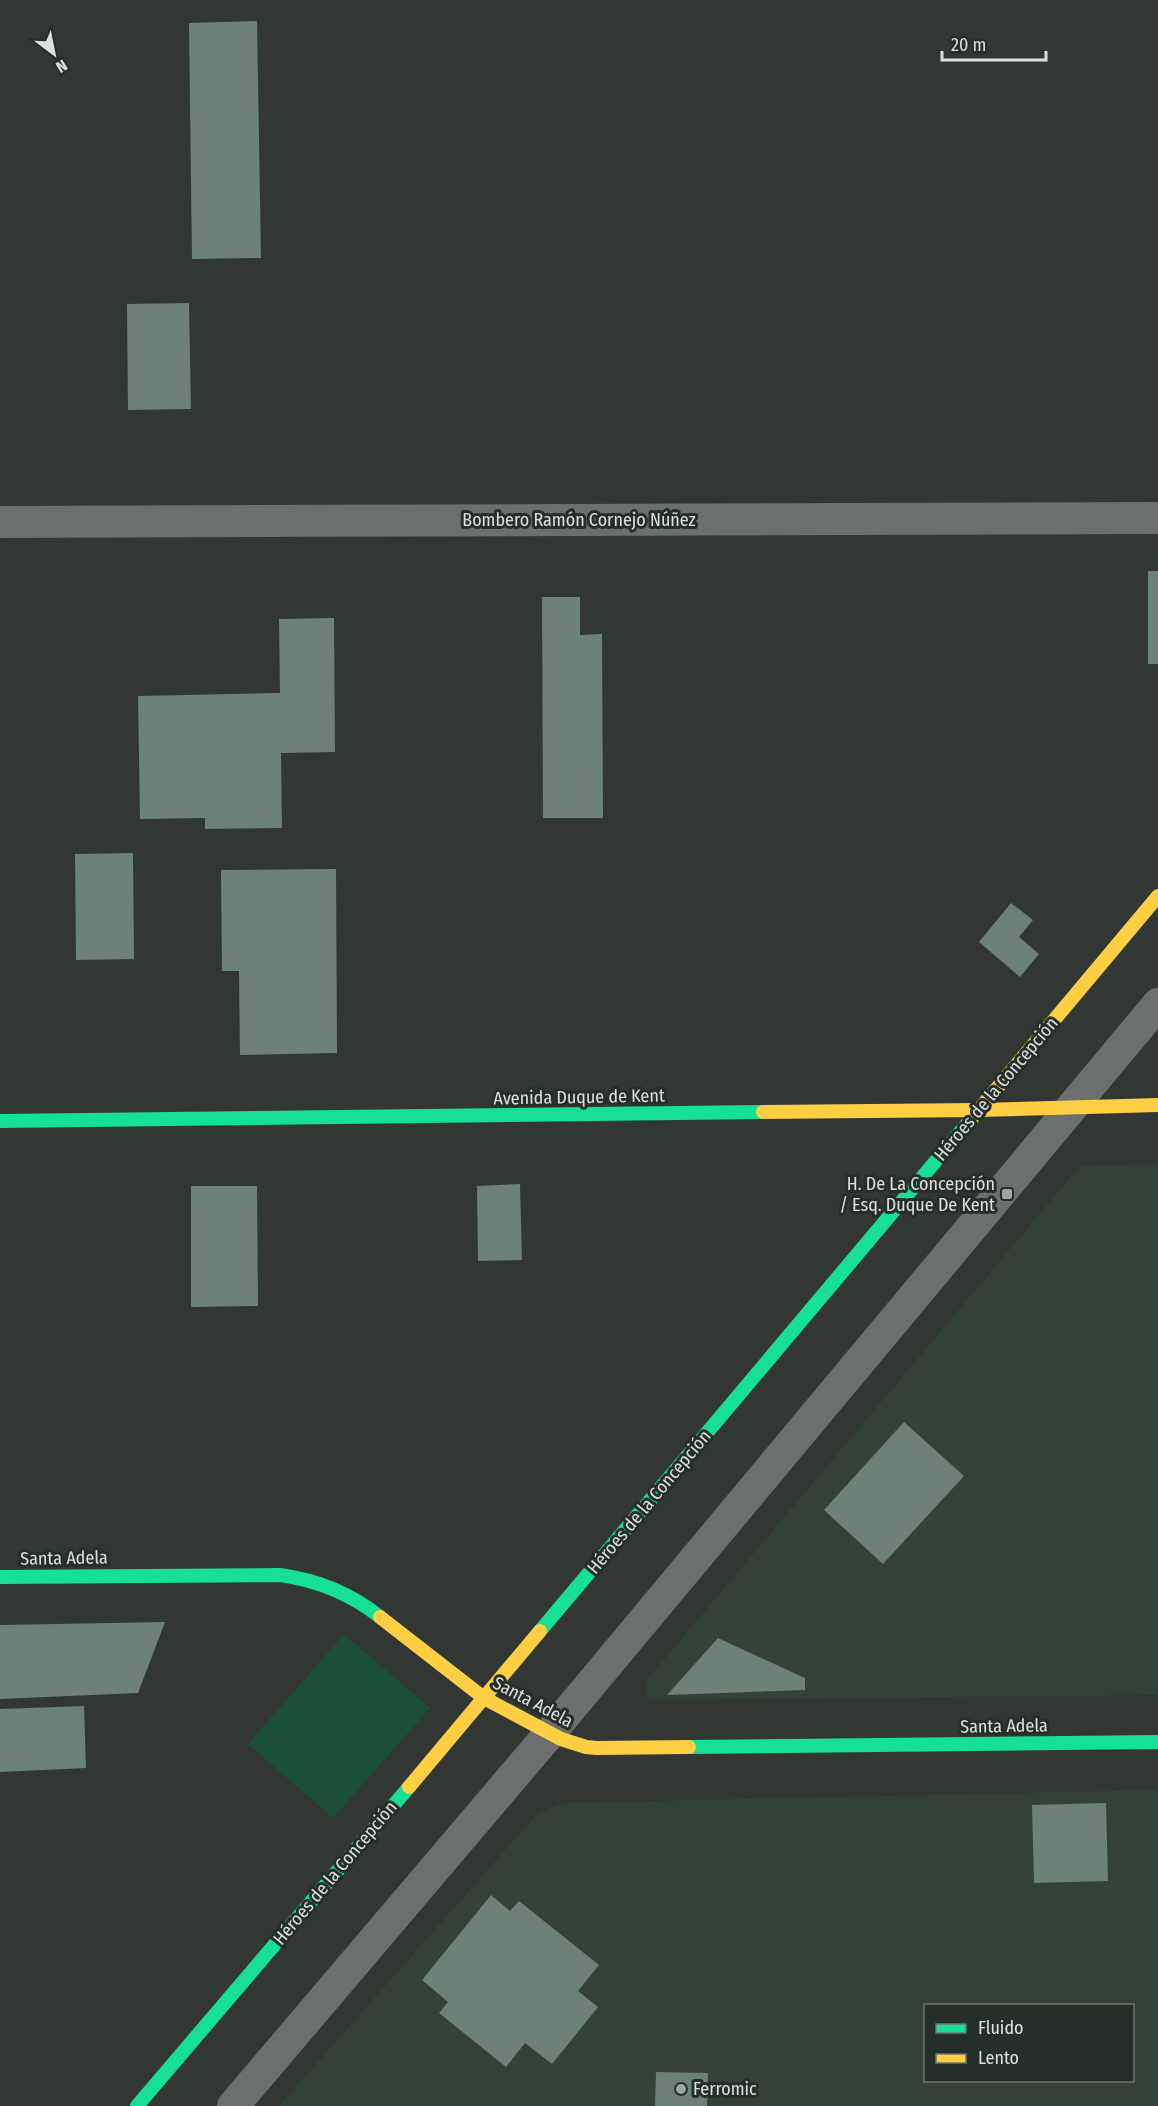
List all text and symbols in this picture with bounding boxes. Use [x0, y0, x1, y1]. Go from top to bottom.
north arrow [24, 24, 84, 84]
scale bar [942, 24, 1046, 62]
text: 20 m [951, 34, 986, 56]
text: N [53, 56, 71, 77]
street label: Bombero Ramón Cornejo Núñez [462, 509, 696, 531]
street label: Héroes de la Concepción [929, 1013, 1063, 1165]
street label: Avenida Duque de Kent [493, 1085, 665, 1109]
place label: H. De La Concepción / Esq. Duque De Kent [839, 1173, 995, 1216]
marker: H. De La Concepción / Esq. Duque De Kent [1000, 1187, 1014, 1201]
street label: Héroes de la Concepción [582, 1426, 716, 1578]
street label: Santa Adela [20, 1546, 108, 1570]
street label: Santa Adela [489, 1672, 577, 1732]
street label: Santa Adela [960, 1714, 1048, 1738]
street label: Héroes de la Concepción [268, 1797, 402, 1949]
legend [924, 2004, 1134, 2082]
text: Fluido [978, 2017, 1024, 2039]
text: Lento [978, 2047, 1019, 2069]
place label: Ferromic [693, 2078, 757, 2100]
marker: Ferromic [674, 2082, 688, 2096]

